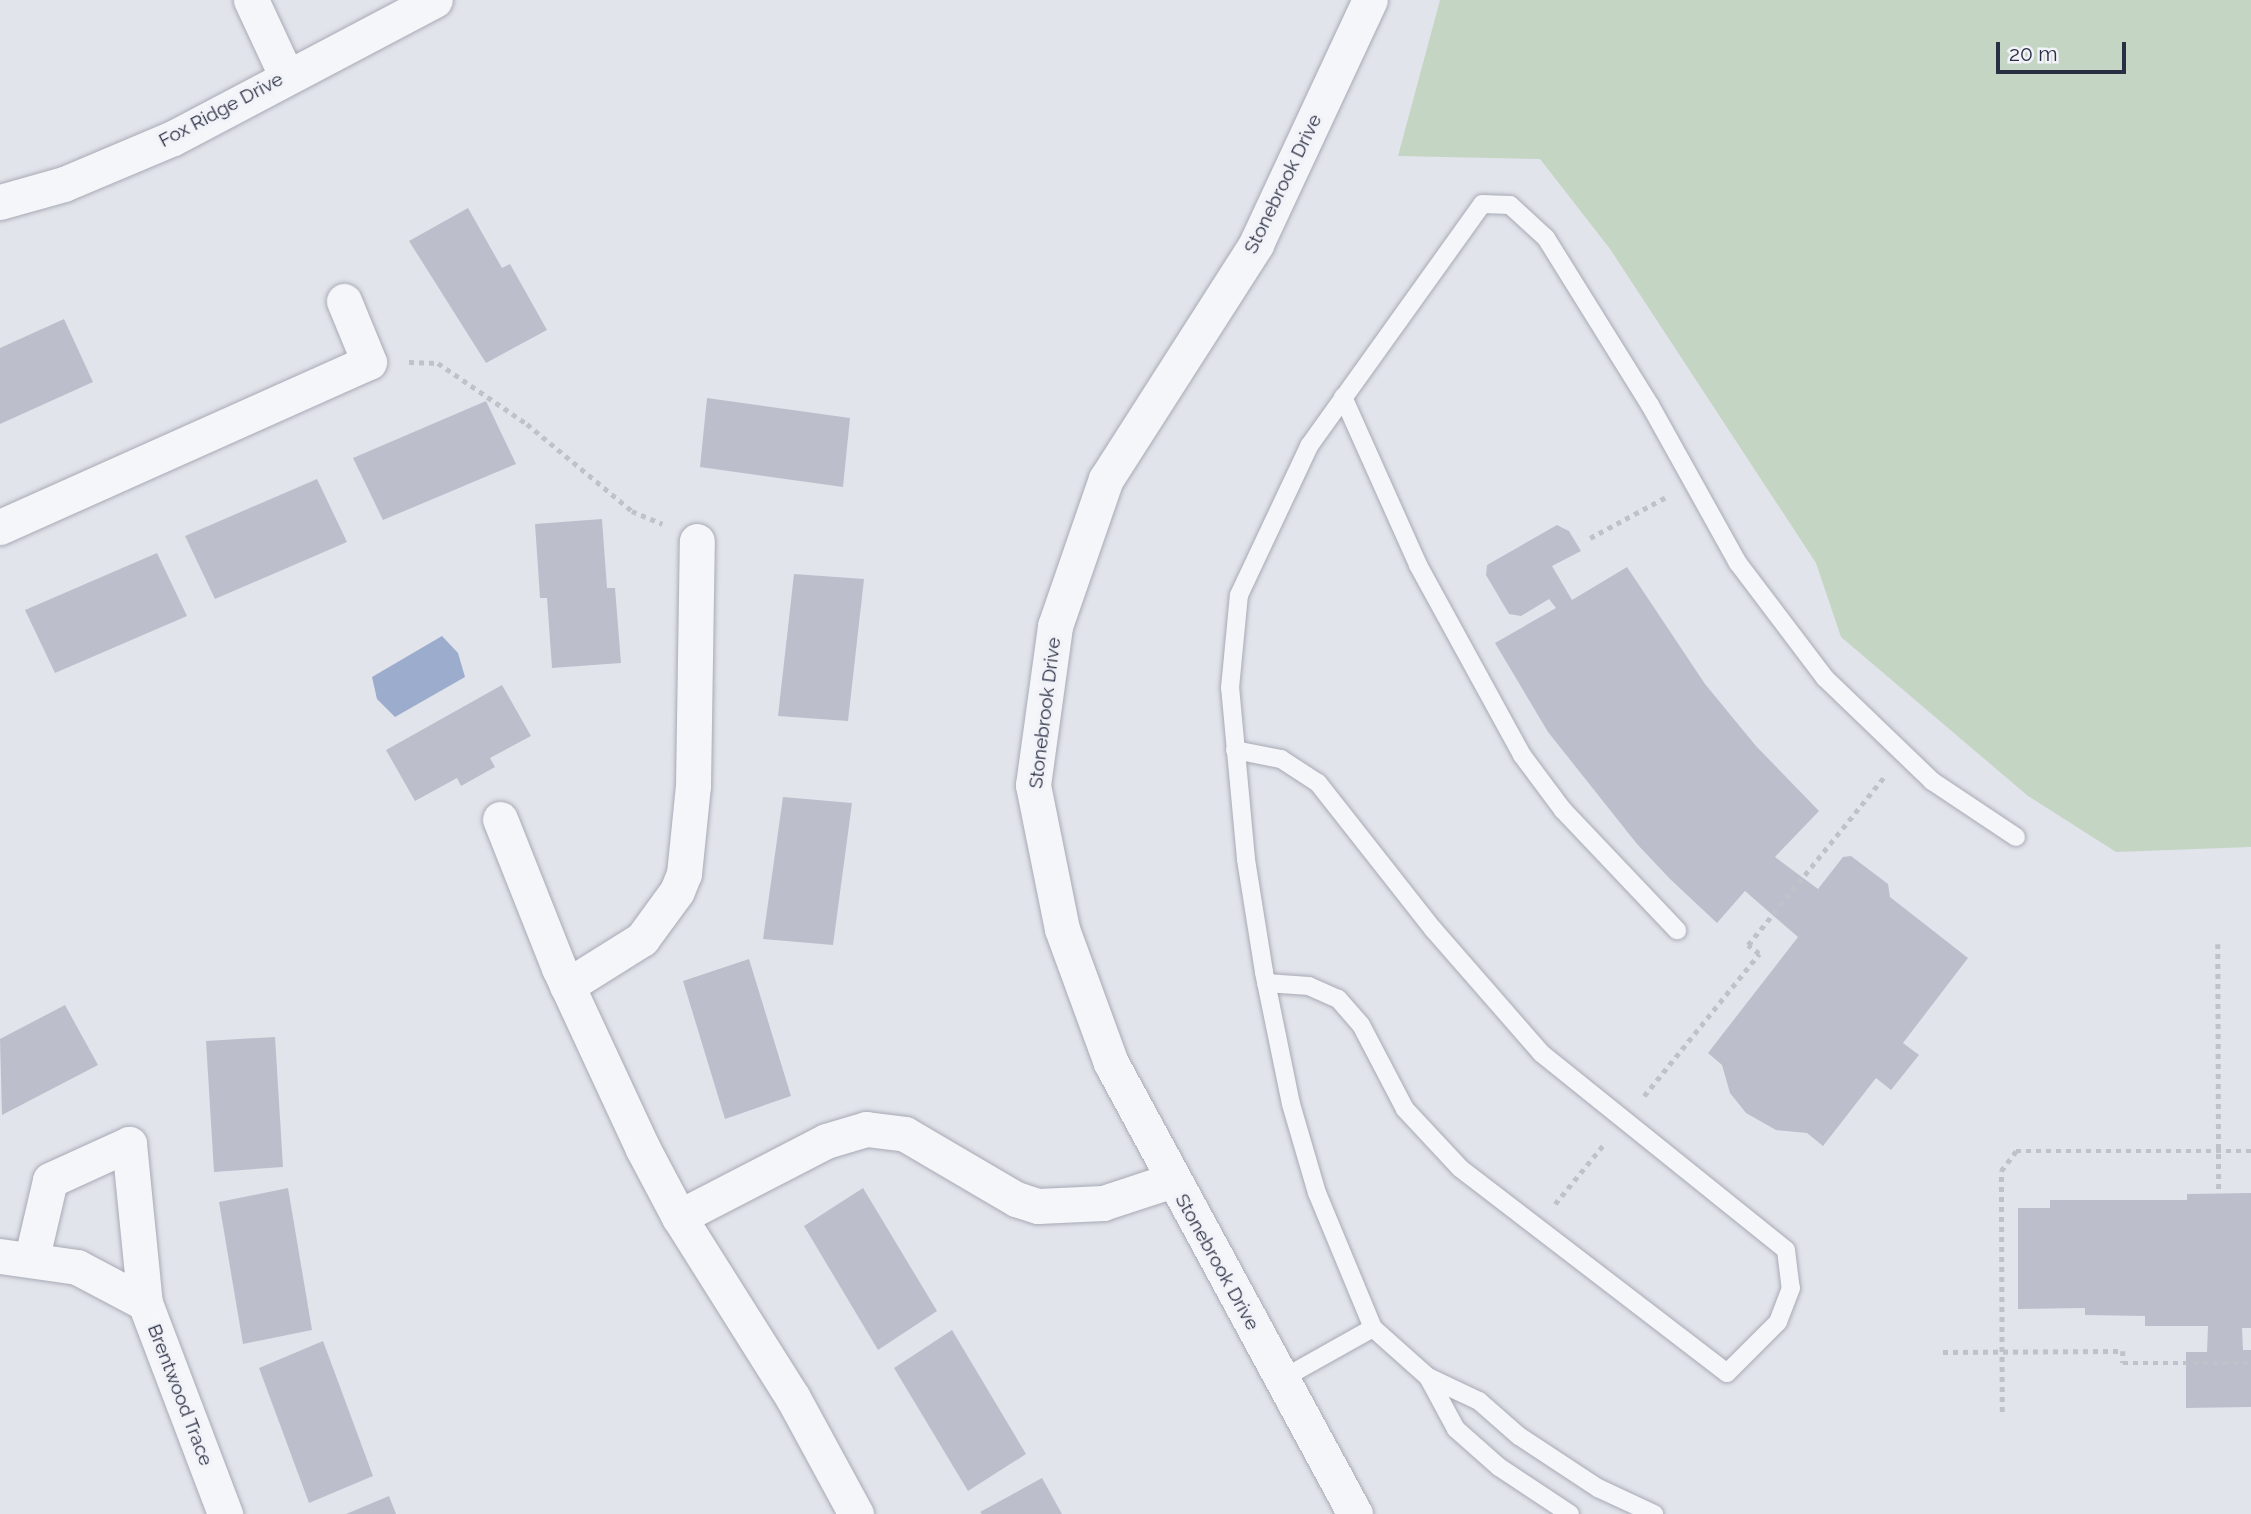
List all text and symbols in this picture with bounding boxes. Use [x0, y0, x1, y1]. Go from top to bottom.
scale bar [1999, 28, 2128, 72]
text: 20 m [2009, 41, 2057, 66]
street label: Fox Ridge Drive [155, 68, 287, 152]
street label: Stonebrook Drive [1239, 111, 1327, 257]
street label: Stonebrook Drive [1024, 636, 1066, 790]
street label: Stonebrook Drive [1170, 1190, 1264, 1334]
street label: Brentwood Trace [142, 1321, 218, 1469]

